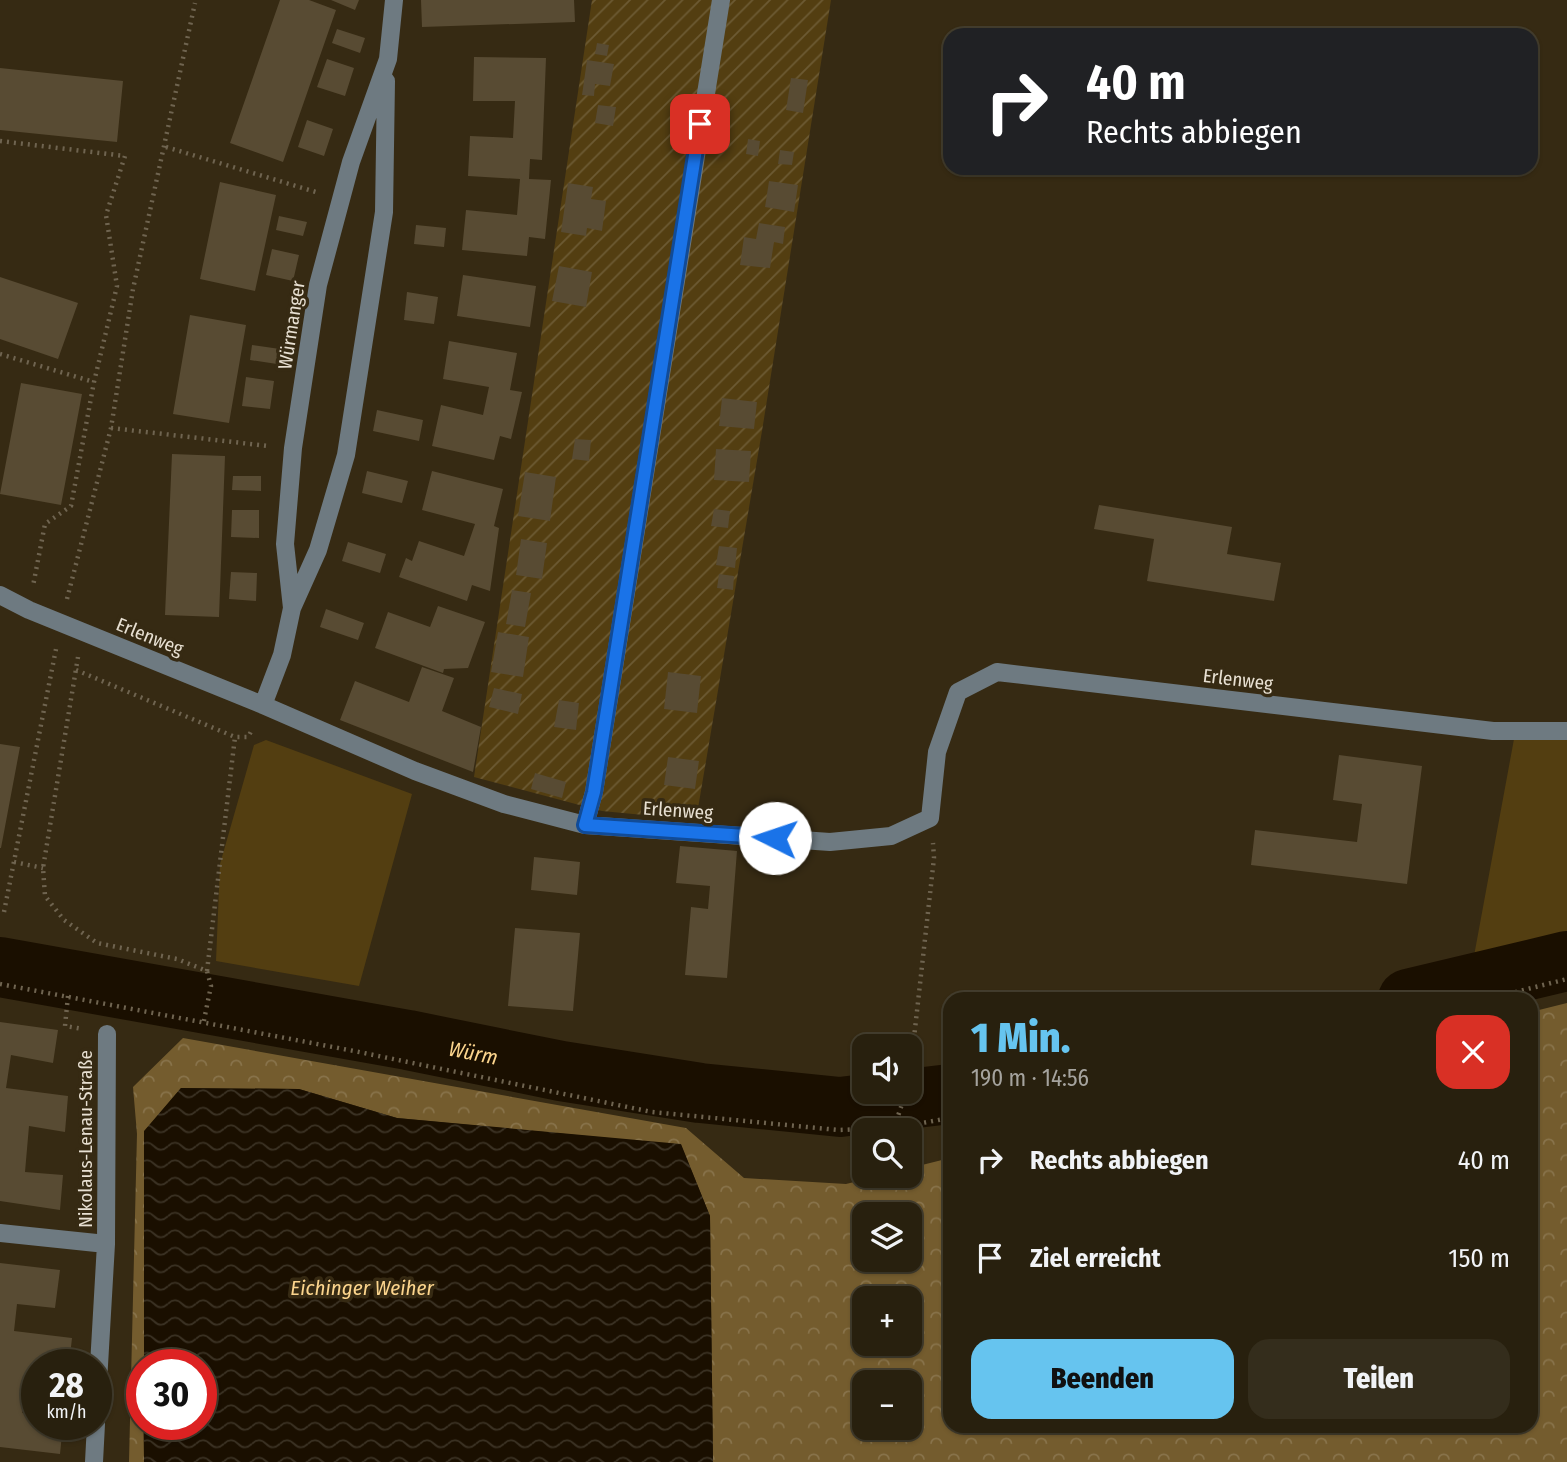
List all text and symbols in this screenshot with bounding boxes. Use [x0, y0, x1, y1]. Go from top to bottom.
text: 40 m [1086, 53, 1186, 112]
icon: right [971, 56, 1062, 147]
pin [670, 94, 730, 154]
icon: arrive [681, 105, 719, 143]
text: Rechts abbiegen [1086, 113, 1302, 151]
street label: Würmanger [273, 279, 310, 371]
street label: Erlenweg [113, 613, 187, 660]
street label: Erlenweg [1202, 664, 1274, 695]
street label: Erlenweg [642, 797, 714, 824]
position arrow [738, 801, 812, 875]
text: 1 Min. [971, 1013, 1071, 1063]
button: close [1436, 1015, 1510, 1089]
map controls [852, 1034, 922, 1440]
button: sound [852, 1034, 922, 1104]
water label: Würm [446, 1036, 500, 1071]
street label: Nikolaus-Lenau-Straße [74, 1050, 97, 1228]
text: 190 m · 14:56 [971, 1064, 1089, 1092]
button: search [852, 1118, 922, 1188]
icon: right [971, 1141, 1009, 1179]
text: Rechts abbiegen [1030, 1145, 1209, 1176]
text: 40 m [1458, 1145, 1510, 1176]
button: layers [852, 1202, 922, 1272]
icon: arrive [971, 1239, 1009, 1277]
text: Ziel erreicht [1030, 1243, 1161, 1274]
text: 150 m [1448, 1243, 1510, 1274]
water label: Eichinger Weiher [290, 1275, 434, 1301]
button: + [852, 1286, 922, 1356]
button: Beenden [971, 1339, 1234, 1419]
button: Teilen [1248, 1339, 1510, 1419]
speed limit sign: 30 [126, 1349, 217, 1440]
text: 28 [49, 1364, 84, 1406]
button: − [852, 1370, 922, 1440]
text: km/h [46, 1401, 87, 1423]

